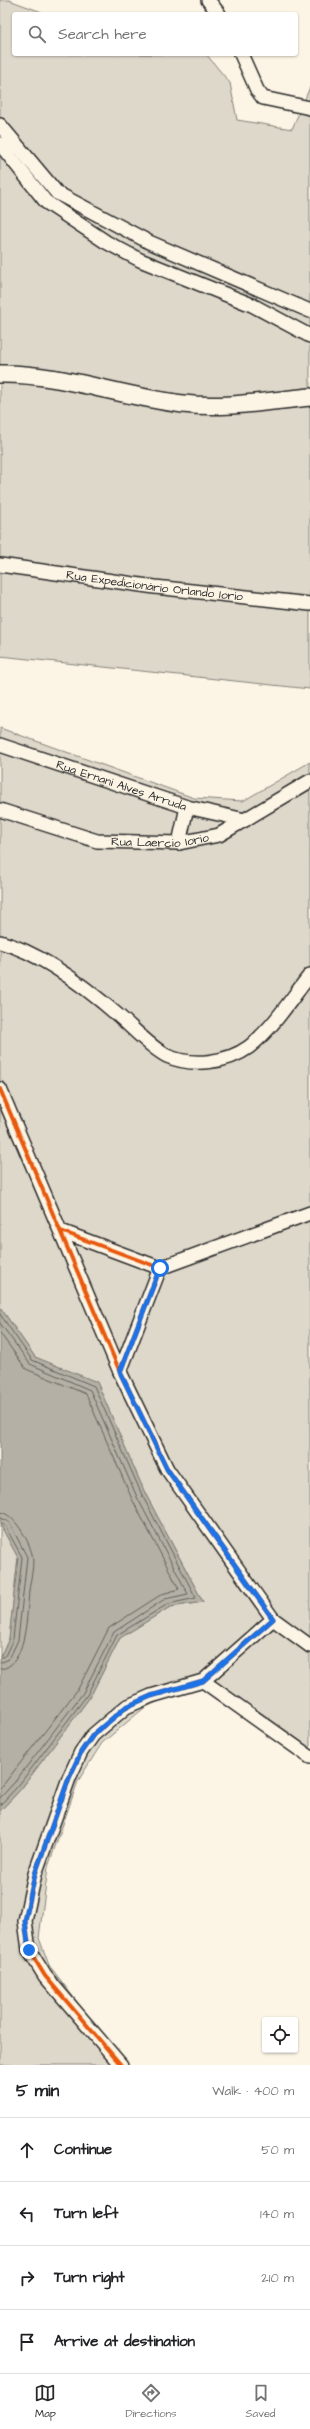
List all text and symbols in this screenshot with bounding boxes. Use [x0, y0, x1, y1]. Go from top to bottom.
search box [12, 12, 298, 56]
icon: search [26, 23, 48, 45]
text: Search here [58, 24, 147, 45]
street label: Rua Expedicionário Orlando Iorio [65, 566, 244, 605]
street label: Rua Ernani Alves Arruda [54, 756, 189, 815]
street label: Rua Laercio Iorio [111, 829, 210, 852]
route start [151, 1259, 169, 1277]
route end [20, 1941, 38, 1959]
map controls [262, 2017, 298, 2053]
button: locate [262, 2017, 298, 2053]
text: 5 min [16, 2079, 59, 2103]
text: Walk · 400 m [212, 2082, 294, 2100]
icon: ahead [16, 2139, 38, 2161]
text: Continue [54, 2139, 112, 2160]
text: 50 m [261, 2141, 294, 2159]
icon: left [16, 2203, 38, 2225]
text: Turn left [54, 2203, 118, 2224]
text: 140 m [260, 2205, 294, 2223]
icon: right [16, 2267, 38, 2289]
text: Turn right [54, 2267, 125, 2288]
text: 210 m [261, 2269, 294, 2287]
icon: arrive [16, 2331, 38, 2353]
text: Arrive at destination [54, 2331, 195, 2352]
tab: Map [34, 2382, 56, 2421]
tab: Directions [125, 2382, 177, 2421]
tab: Saved [246, 2382, 276, 2421]

